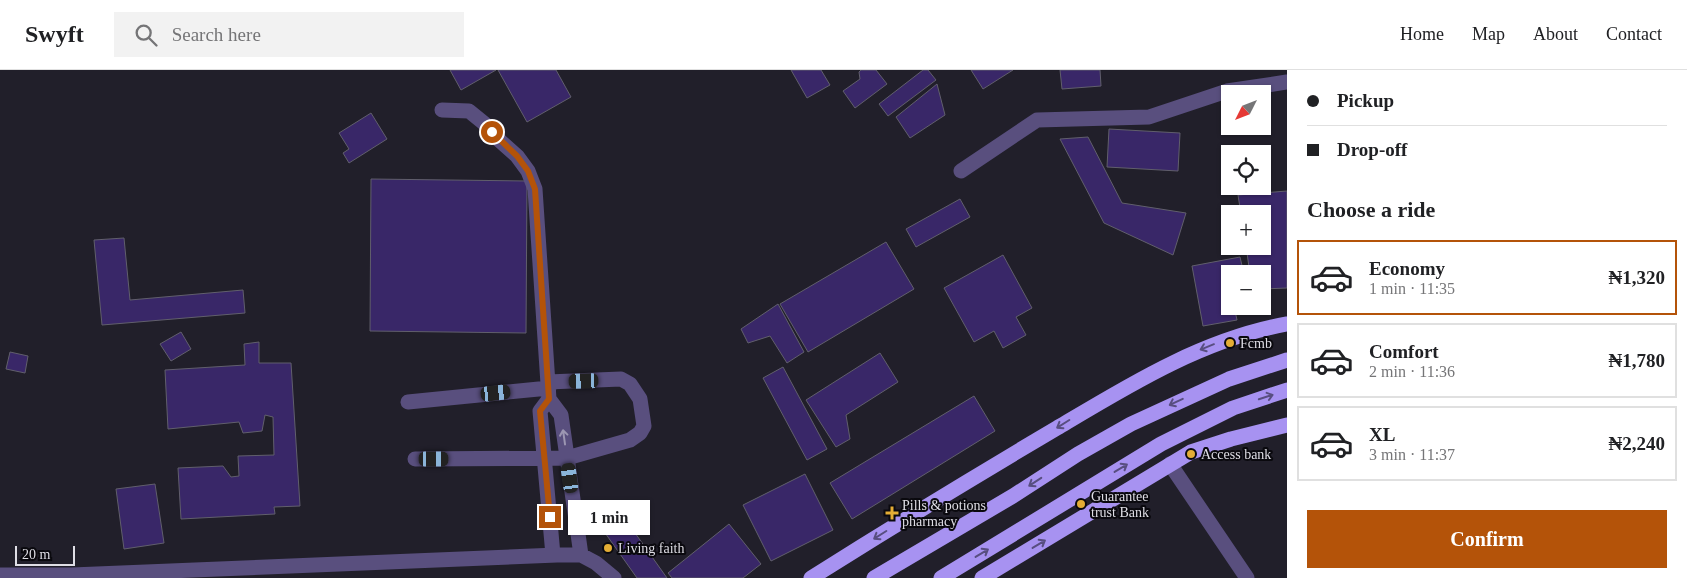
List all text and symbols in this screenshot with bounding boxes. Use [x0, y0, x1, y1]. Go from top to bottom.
search box [114, 12, 464, 57]
text: Swyft [25, 21, 84, 47]
icon: search [132, 21, 160, 49]
text: Search here [172, 24, 261, 45]
text: Home [1400, 24, 1444, 44]
text: Map [1472, 24, 1505, 44]
text: About [1533, 24, 1578, 44]
text: Contact [1606, 24, 1662, 44]
north arrow [1221, 85, 1271, 135]
map controls [1221, 85, 1271, 315]
text: Pickup [1337, 90, 1394, 111]
route start [481, 121, 503, 143]
text: Drop-off [1337, 139, 1407, 160]
button: locate [1221, 145, 1271, 195]
text: Choose a ride [1307, 197, 1435, 222]
button: + [1221, 205, 1271, 255]
icon: car [1309, 255, 1354, 300]
text: Economy [1369, 258, 1445, 279]
button: − [1221, 265, 1271, 315]
text: ₦1,320 [1609, 267, 1665, 288]
text: 1 min · 11:35 [1369, 280, 1455, 297]
place label: Fcmb [1240, 336, 1272, 351]
marker: Fcmb [1224, 337, 1236, 349]
icon: car [1309, 338, 1354, 383]
text: Comfort [1369, 341, 1439, 362]
one-way arrow [1200, 343, 1215, 353]
text: ₦1,780 [1609, 350, 1665, 371]
text: 2 min · 11:36 [1369, 363, 1455, 380]
car [568, 373, 599, 389]
car [480, 384, 511, 402]
one-way arrow [1258, 391, 1274, 401]
one-way arrow [1169, 398, 1184, 407]
one-way arrow [1057, 419, 1071, 429]
icon: car [1309, 421, 1354, 466]
text: XL [1369, 424, 1395, 445]
one-way arrow [559, 430, 569, 446]
text: ₦2,240 [1609, 433, 1665, 454]
text: 3 min · 11:37 [1369, 446, 1455, 463]
place label: Access bank [1201, 447, 1271, 462]
marker: Access bank [1185, 448, 1197, 460]
car [419, 452, 449, 467]
car [560, 462, 579, 494]
one-way arrow [1114, 463, 1128, 473]
one-way arrow [1028, 477, 1042, 487]
place label: Guarantee trust Bank [1091, 489, 1149, 520]
place label: Pills & potions pharmacy [902, 498, 986, 529]
marker: Guarantee trust Bank [1075, 498, 1087, 510]
callout: 1 min [568, 500, 650, 534]
route end [539, 506, 561, 528]
marker: Pills & potions pharmacy [886, 507, 898, 519]
text: 1 min [590, 509, 628, 526]
button: Confirm [1307, 510, 1667, 568]
one-way arrow [873, 530, 887, 540]
one-way arrow [1031, 538, 1045, 548]
place label: Living faith [618, 541, 685, 556]
marker: Living faith [602, 542, 614, 554]
scale bar [15, 543, 75, 566]
text: 20 m [22, 547, 50, 562]
one-way arrow [975, 547, 989, 557]

